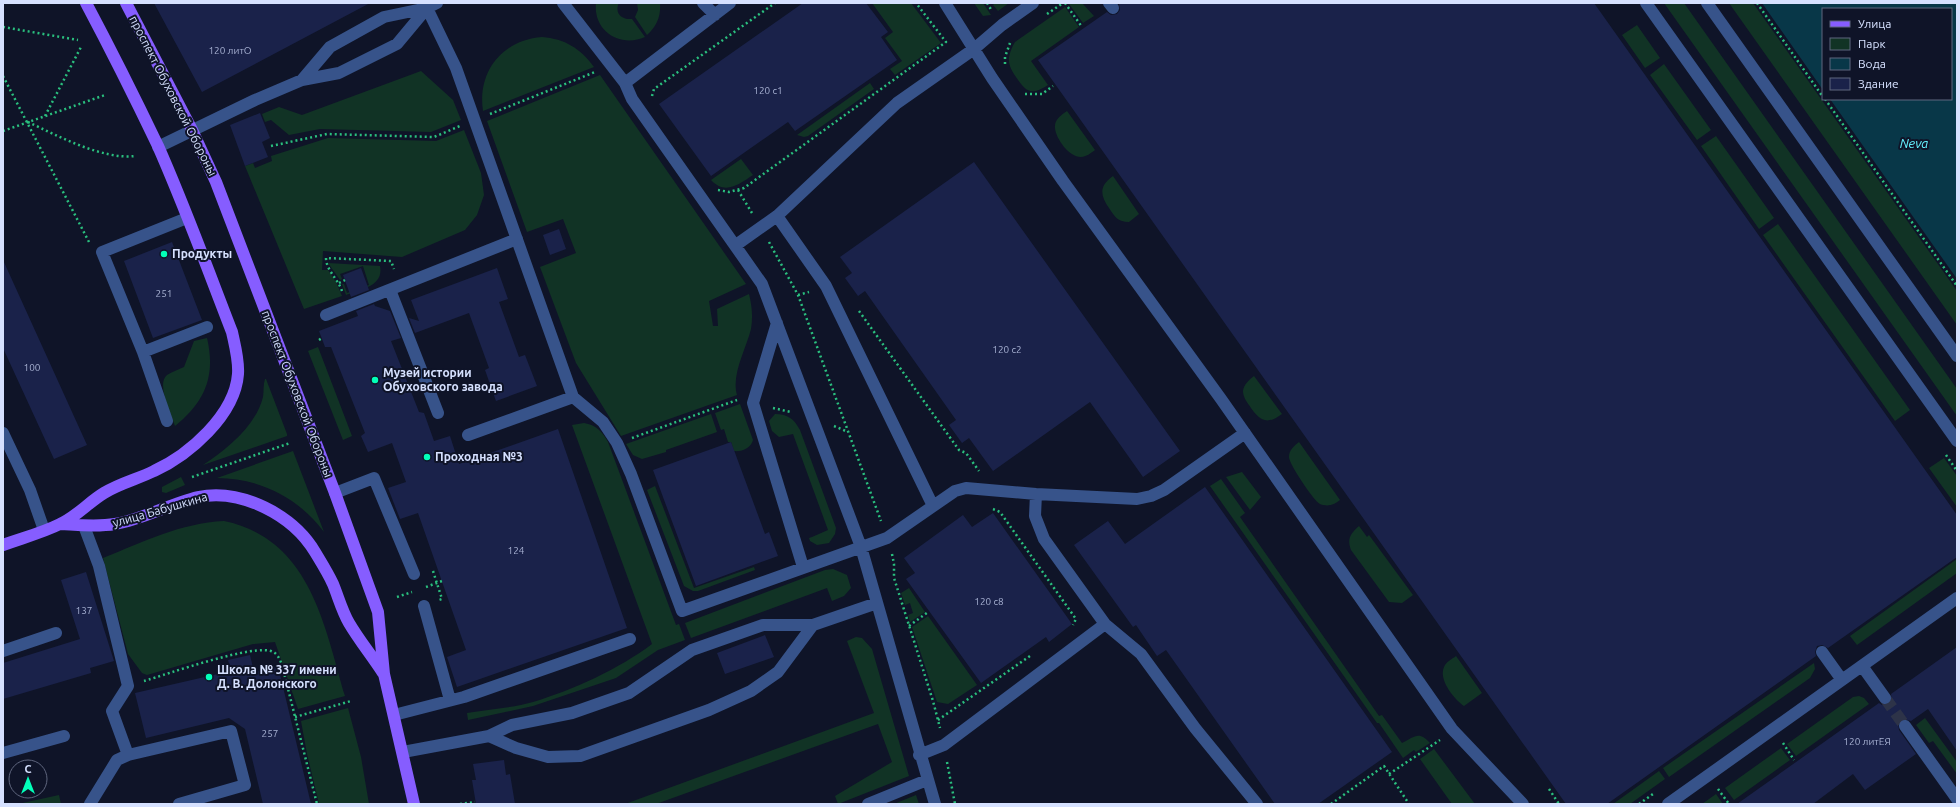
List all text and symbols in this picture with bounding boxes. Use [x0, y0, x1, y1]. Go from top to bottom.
legend [1822, 8, 1952, 100]
street label: проспект Обуховской Обороны [127, 14, 220, 178]
text: Улица [1858, 17, 1891, 30]
text: Парк [1858, 37, 1886, 50]
house number: 120 литО [208, 45, 252, 56]
text: Вода [1858, 57, 1886, 70]
text: Здание [1858, 77, 1899, 90]
house number: 120 с1 [753, 85, 783, 96]
water label: Neva [1900, 136, 1928, 150]
place label: Продукты [172, 247, 232, 260]
marker: Продукты [159, 249, 169, 259]
house number: 251 [156, 288, 172, 299]
street label: проспект Обуховской Обороны [260, 308, 335, 479]
house number: 120 с2 [992, 344, 1022, 355]
house number: 100 [24, 362, 41, 373]
place label: Музей истории Обуховского завода [383, 366, 503, 393]
marker: Музей истории Обуховского завода [370, 375, 380, 385]
place label: Проходная №3 [435, 450, 523, 463]
marker: Проходная №3 [422, 452, 432, 462]
street label: улица Бабушкина [111, 490, 209, 529]
house number: 124 [508, 545, 525, 556]
house number: 120 с8 [974, 596, 1004, 607]
house number: 137 [76, 605, 92, 616]
place label: Школа № 337 имени Д. В. Долонского [217, 663, 337, 690]
marker: Школа № 337 имени Д. В. Долонского [204, 672, 214, 682]
house number: 257 [262, 728, 278, 739]
house number: 120 литЕЯ [1843, 736, 1891, 747]
north arrow [8, 759, 48, 799]
text: С [24, 763, 32, 775]

